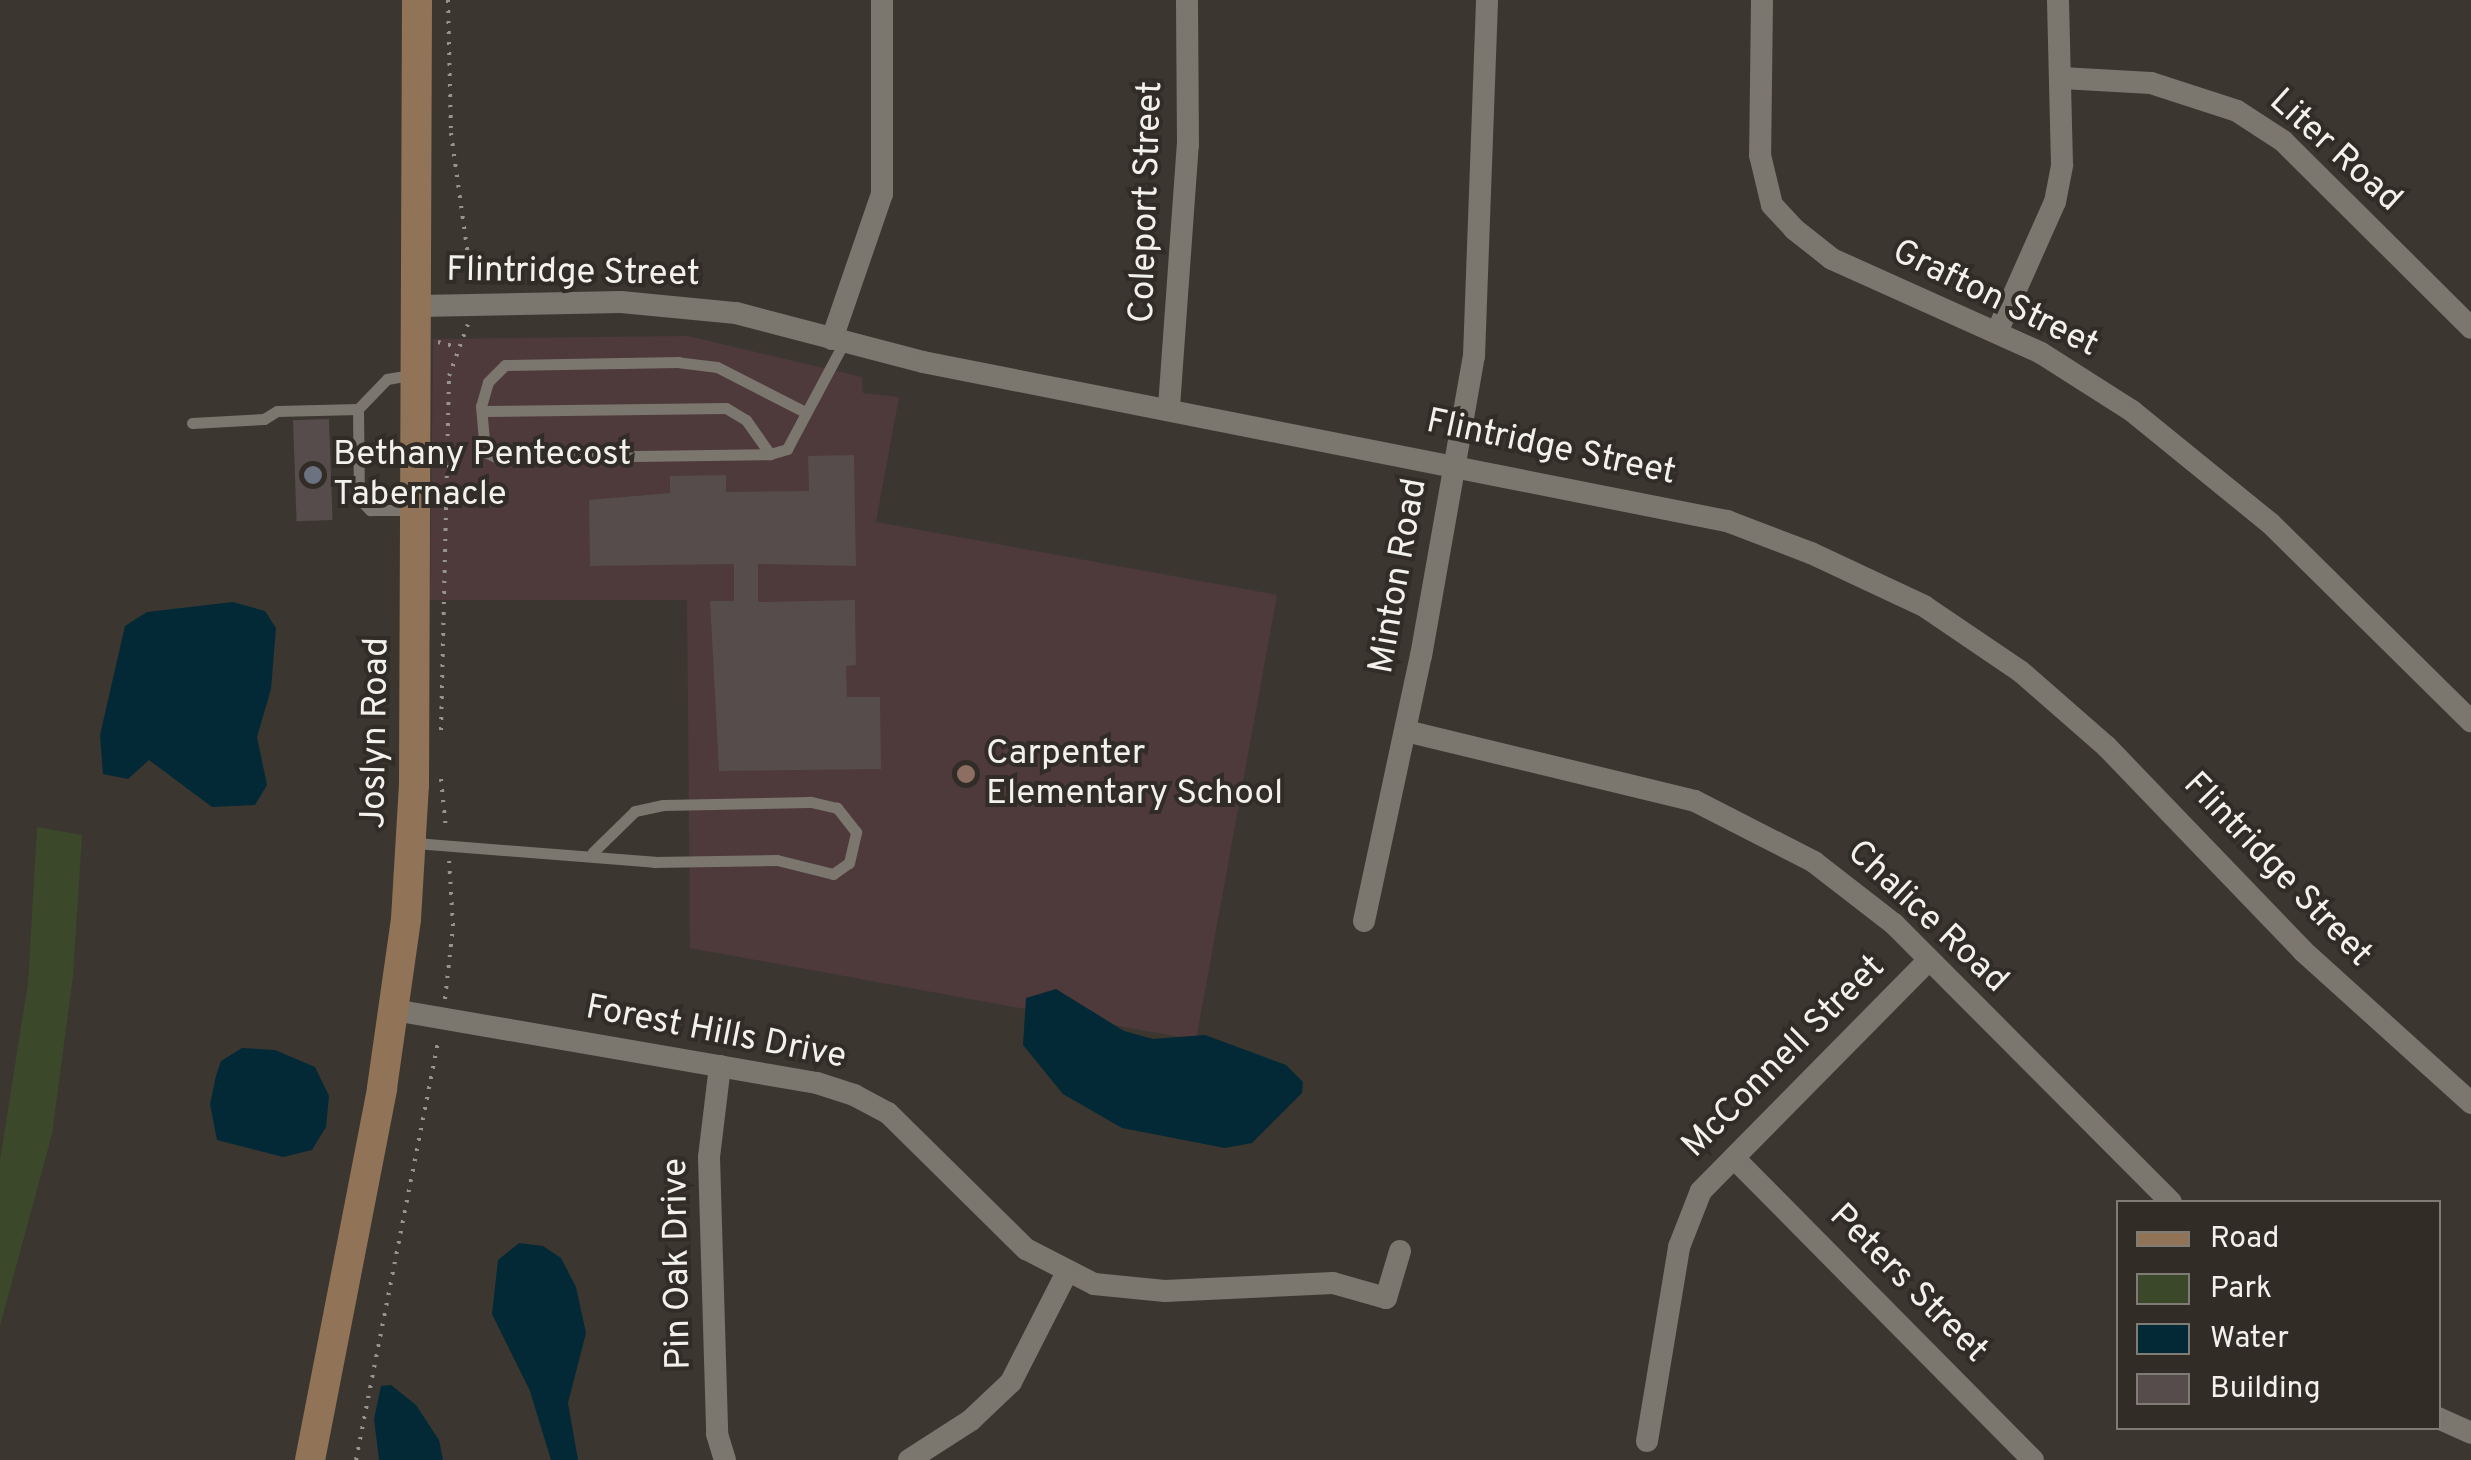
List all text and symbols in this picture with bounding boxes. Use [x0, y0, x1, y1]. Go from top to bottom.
street label: Coleport Street [1122, 80, 1172, 324]
street label: Liter Road [2260, 81, 2410, 221]
street label: Grafton Street [1885, 231, 2105, 367]
street label: Flintridge Street [446, 250, 700, 296]
street label: Flintridge Street [1423, 401, 1679, 495]
place label: Bethany Pentecost Tabernacle [333, 434, 632, 516]
marker: Bethany Pentecost Tabernacle [302, 464, 324, 486]
street label: Minton Road [1361, 475, 1437, 677]
street label: Joslyn Road [353, 637, 399, 829]
place label: Carpenter Elementary School [986, 733, 1283, 815]
marker: Carpenter Elementary School [955, 763, 977, 785]
street label: Flintridge Street [2174, 764, 2380, 976]
street label: Chalice Road [1838, 832, 2016, 1002]
street label: McConnell Street [1674, 947, 1894, 1167]
street label: Forest Hills Drive [582, 987, 850, 1079]
street label: Pin Oak Drive [655, 1158, 701, 1370]
street label: Peters Street [1820, 1196, 1996, 1372]
legend [2116, 1200, 2441, 1430]
text: Road [2210, 1221, 2279, 1258]
text: Park [2210, 1271, 2272, 1308]
text: Water [2210, 1321, 2289, 1358]
text: Building [2210, 1371, 2321, 1408]

